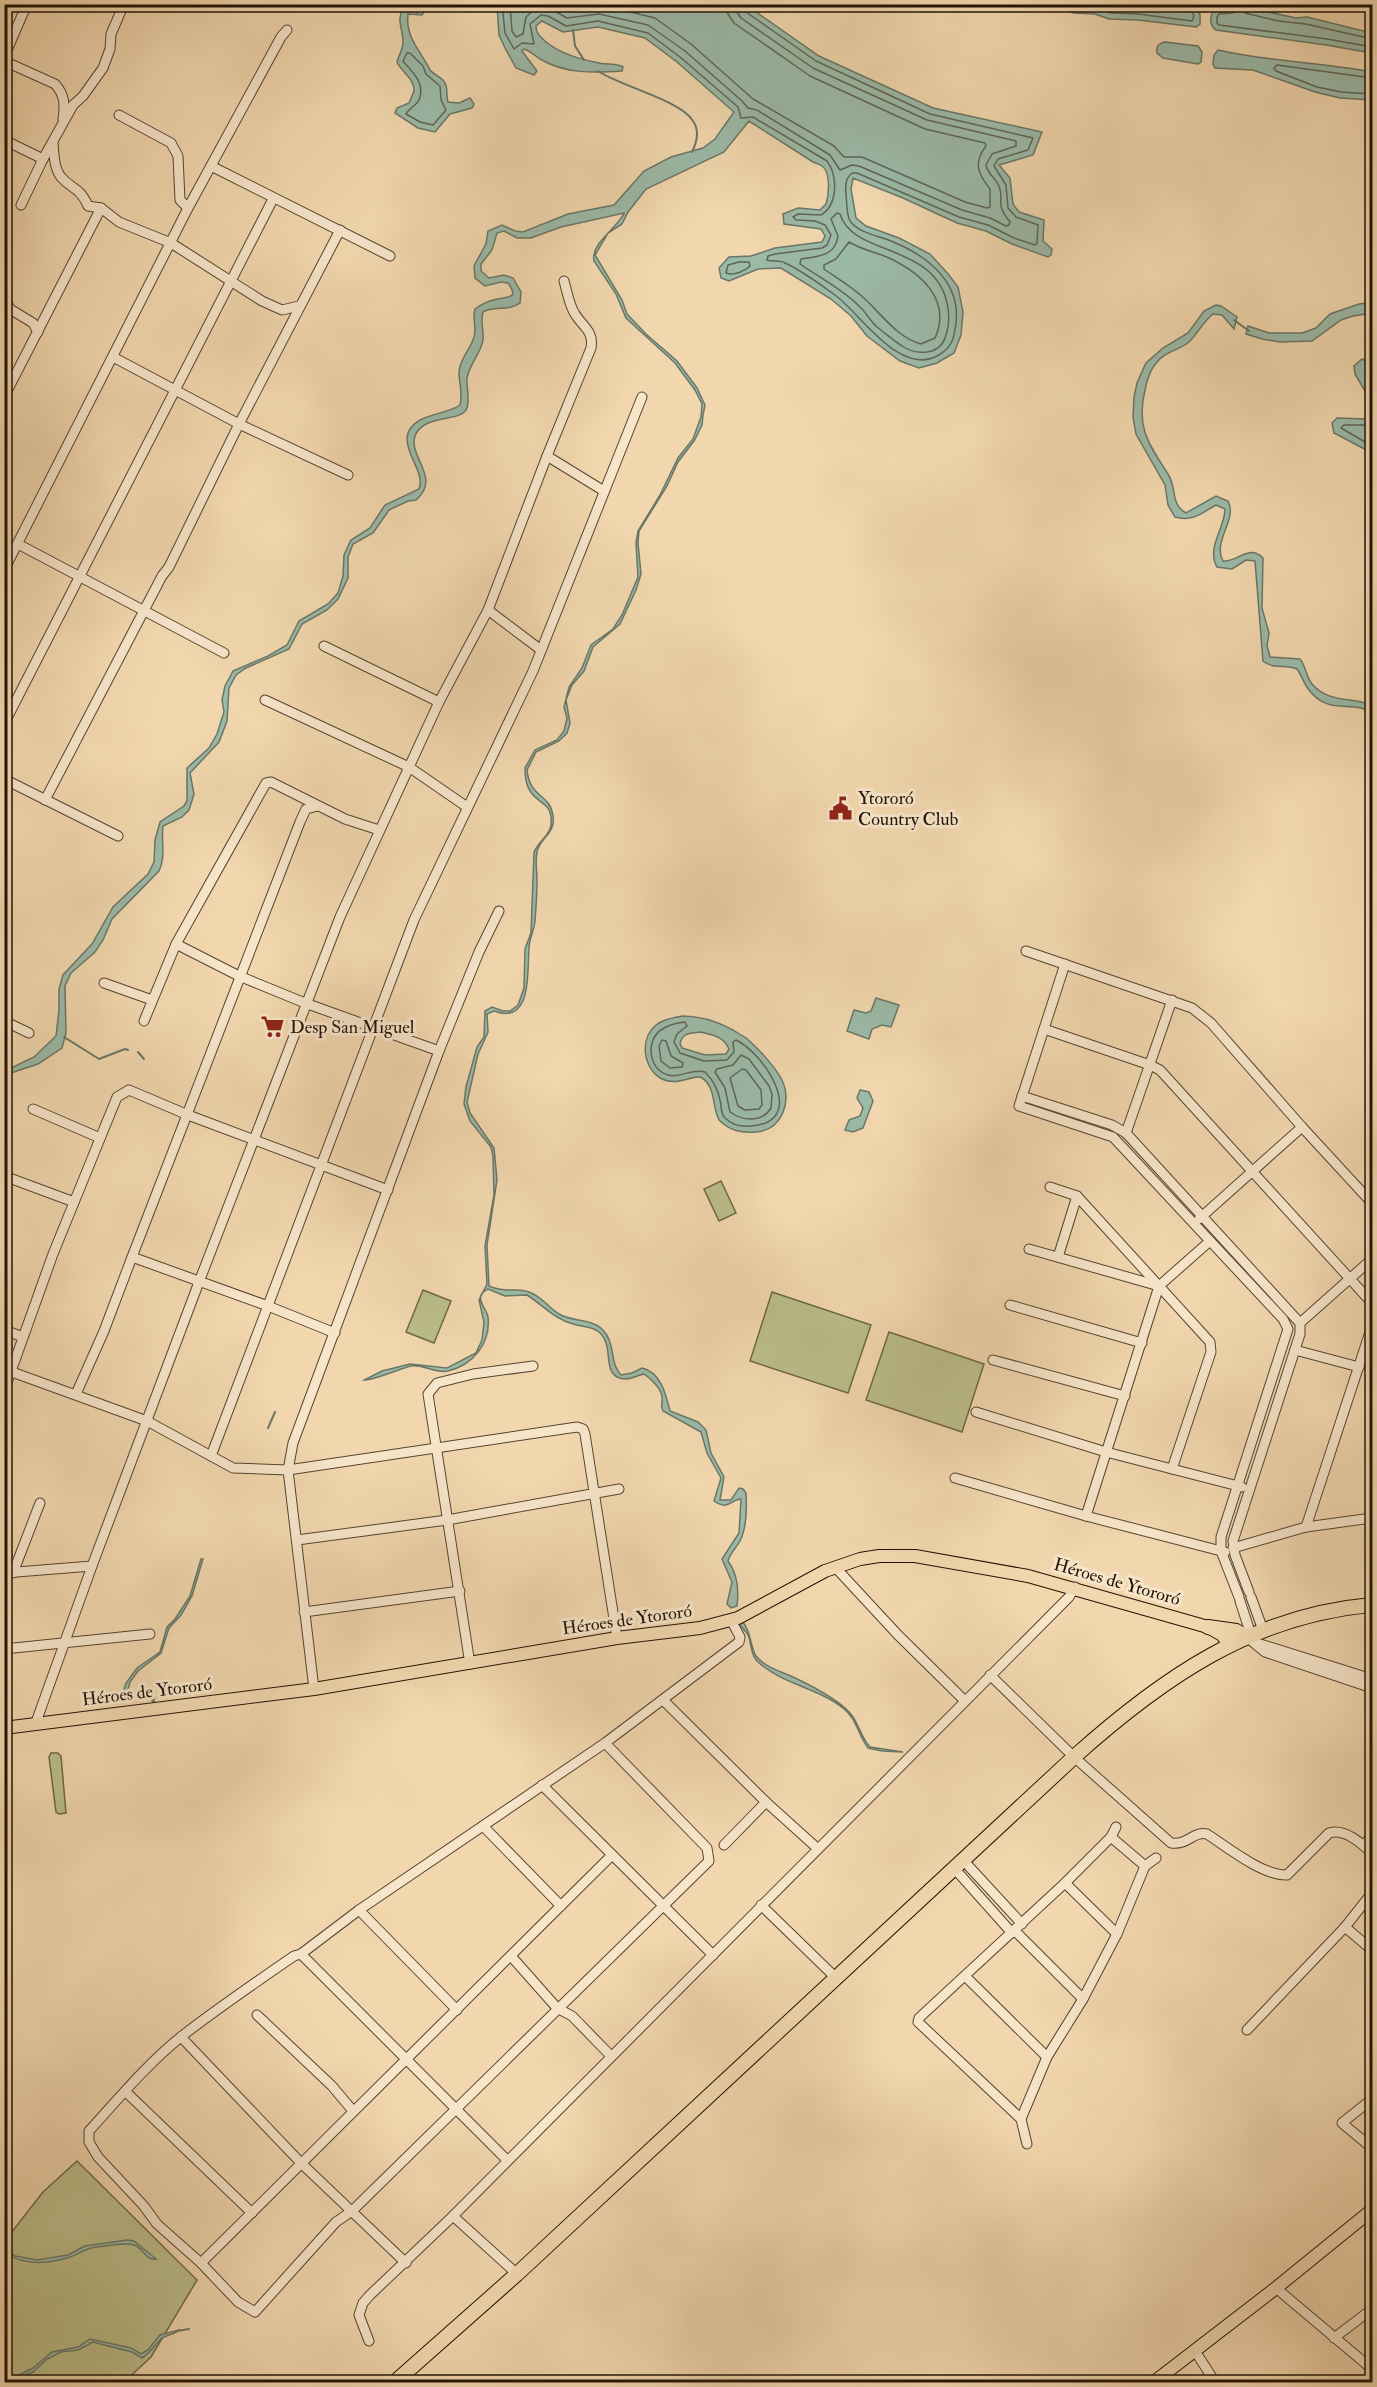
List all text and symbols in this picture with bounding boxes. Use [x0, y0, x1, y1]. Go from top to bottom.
place label: Ytororó Country Club [858, 787, 959, 831]
public building icon: Ytororó Country Club [827, 795, 853, 821]
supermarket icon: Desp San Miguel [259, 1014, 285, 1040]
place label: Desp San Miguel [290, 1016, 415, 1039]
street label: Héroes de Ytororó [1051, 1553, 1183, 1611]
street label: Héroes de Ytororó [561, 1599, 694, 1640]
street label: Héroes de Ytororó [81, 1673, 214, 1711]

